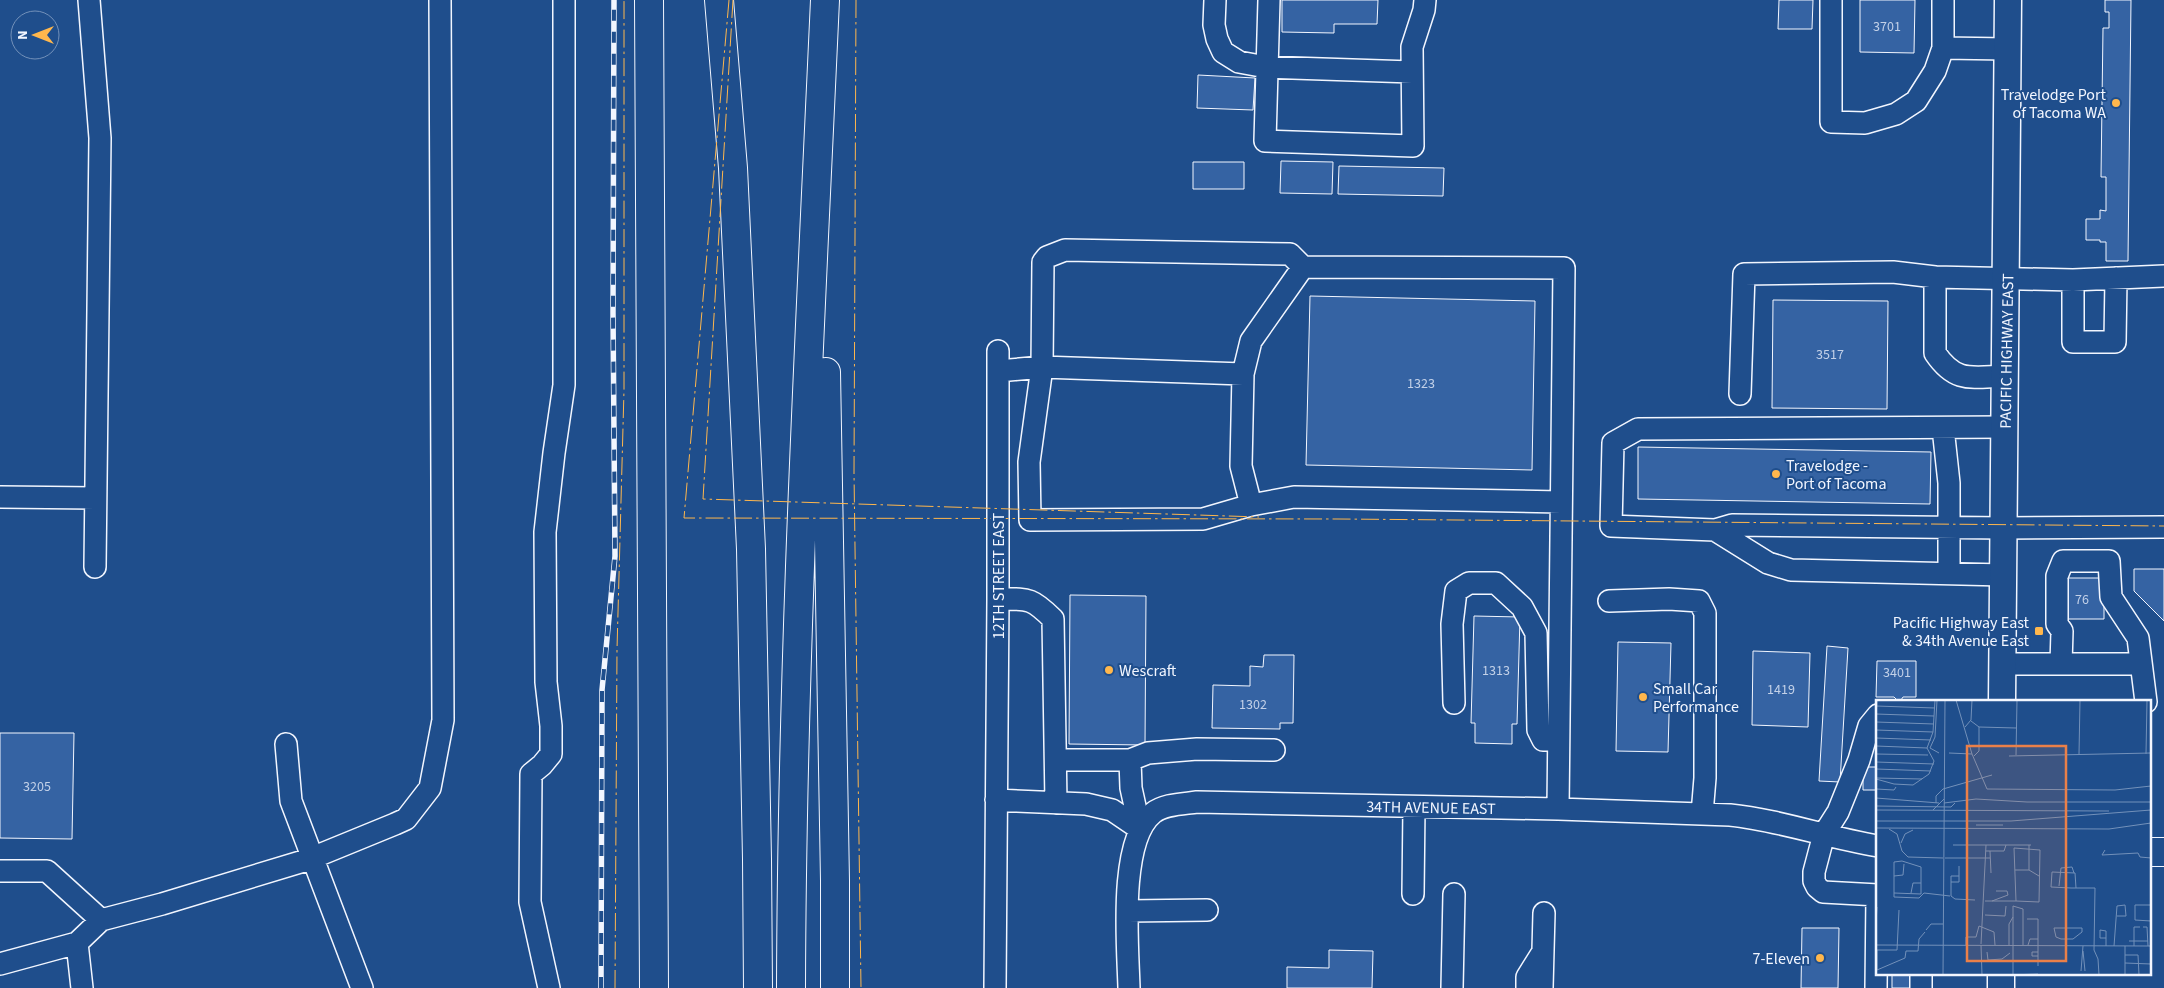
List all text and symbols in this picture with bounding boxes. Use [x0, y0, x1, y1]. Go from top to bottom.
north arrow [10, 10, 60, 60]
house number: 3701 [1873, 17, 1901, 37]
text: N [13, 30, 33, 40]
place label: Travelodge Port of Tacoma WA [2001, 84, 2107, 124]
marker: Travelodge Port of Tacoma WA [2110, 97, 2122, 109]
street label: PACIFIC HIGHWAY EAST [1995, 273, 2019, 429]
house number: 3517 [1816, 345, 1844, 365]
house number: 1323 [1407, 374, 1435, 394]
place label: Travelodge - Port of Tacoma [1786, 455, 1886, 495]
marker: Travelodge - Port of Tacoma [1770, 468, 1782, 480]
street label: 12TH STREET EAST [988, 512, 1010, 639]
house number: 76 [2075, 590, 2089, 610]
place label: Pacific Highway East & 34th Avenue East [1893, 612, 2030, 652]
marker: Pacific Highway East & 34th Avenue East [2033, 625, 2045, 637]
place label: Wescraft [1119, 660, 1177, 682]
house number: 1313 [1482, 661, 1510, 681]
house number: 3401 [1883, 663, 1911, 683]
marker: Wescraft [1103, 664, 1115, 676]
place label: Small Car Performance [1653, 678, 1739, 718]
house number: 1419 [1767, 680, 1795, 700]
marker: Small Car Performance [1637, 691, 1649, 703]
house number: 1302 [1239, 695, 1267, 715]
inset map [1876, 700, 2152, 976]
house number: 3205 [23, 777, 51, 797]
street label: 34TH AVENUE EAST [1366, 796, 1496, 820]
place label: 7-Eleven [1752, 948, 1810, 970]
marker: 7-Eleven [1814, 952, 1826, 964]

